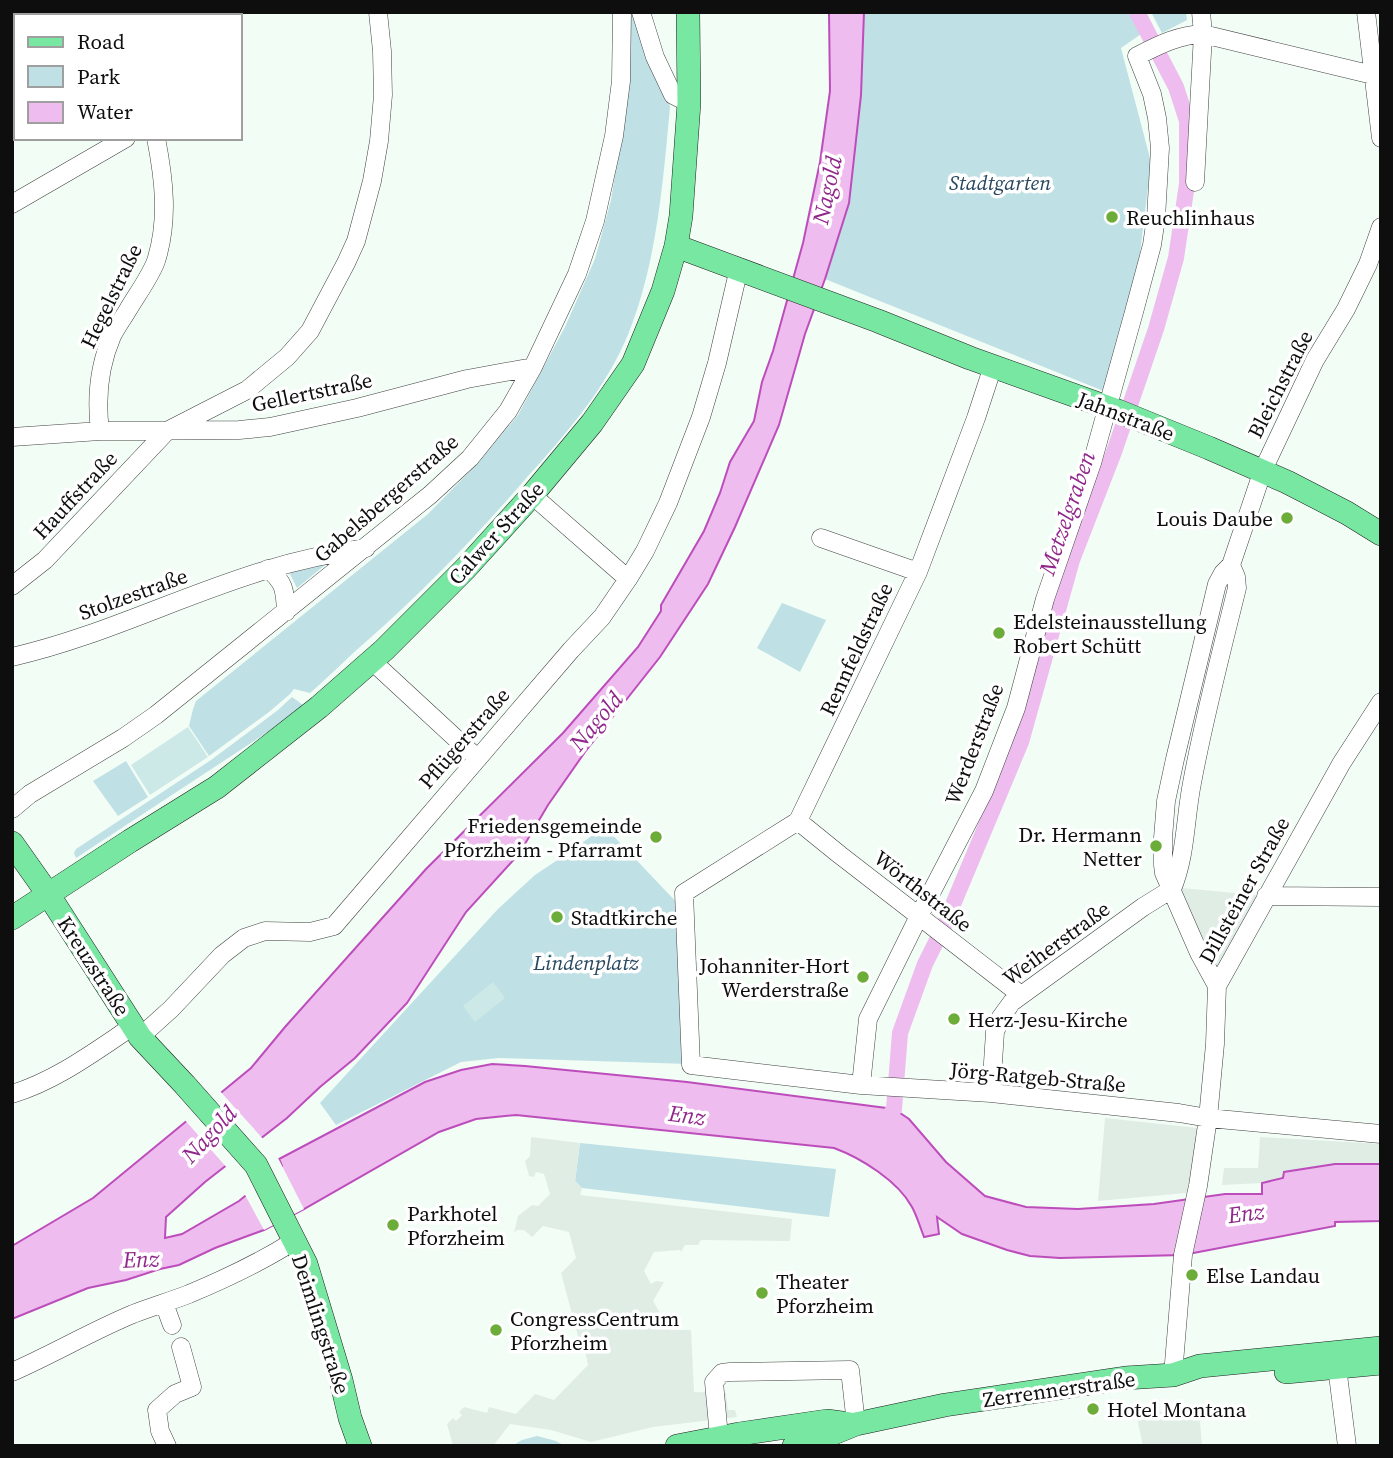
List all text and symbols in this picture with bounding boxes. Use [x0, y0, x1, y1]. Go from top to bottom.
legend [14, 14, 242, 140]
text: Road [77, 27, 125, 56]
text: Park [77, 62, 121, 91]
text: Water [77, 97, 133, 126]
water label: Nagold [804, 153, 850, 228]
park label: Stadtgarten [949, 168, 1051, 197]
place label: Reuchlinhaus [1126, 203, 1255, 232]
marker: Reuchlinhaus [1104, 209, 1120, 225]
street label: Hegelstraße [73, 239, 149, 353]
street label: Bleichstraße [1240, 325, 1320, 443]
street label: Gellertstraße [249, 365, 375, 419]
street label: Jahnstraße [1072, 384, 1179, 448]
street label: Gabelsbergerstraße [308, 427, 464, 569]
street label: Hauffstraße [26, 444, 124, 546]
water label: Metzelgraben [1031, 447, 1103, 580]
street label: Calwer Straße [442, 475, 550, 591]
place label: Louis Daube [1156, 504, 1273, 533]
marker: Louis Daube [1279, 510, 1295, 526]
street label: Stolzestraße [75, 561, 191, 627]
street label: Rennfeldstraße [812, 578, 900, 720]
place label: Edelsteinausstellung Robert Schütt [1013, 607, 1207, 660]
marker: Edelsteinausstellung Robert Schütt [991, 625, 1007, 641]
street label: Werderstraße [938, 679, 1010, 809]
street label: Pflügerstraße [412, 681, 516, 795]
water label: Nagold [561, 684, 630, 758]
place label: Friedensgemeinde Pforzheim - Pfarramt [444, 811, 642, 864]
street label: Dillsteiner Straße [1192, 811, 1296, 969]
place label: Dr. Hermann Netter [1018, 820, 1142, 873]
marker: Friedensgemeinde Pforzheim - Pfarramt [648, 829, 664, 845]
marker: Dr. Hermann Netter [1148, 838, 1164, 854]
street label: Wörthstraße [868, 843, 978, 939]
street label: Weiherstraße [996, 894, 1116, 992]
place label: Stadtkirche [571, 903, 678, 932]
marker: Stadtkirche [549, 909, 565, 925]
street label: Kreuzstraße [51, 910, 137, 1022]
park label: Lindenplatz [532, 948, 640, 977]
place label: Johanniter-Hort Werderstraße [698, 951, 849, 1004]
marker: Johanniter-Hort Werderstraße [855, 969, 871, 985]
place label: Herz-Jesu-Kirche [968, 1005, 1128, 1034]
marker: Herz-Jesu-Kirche [946, 1011, 962, 1027]
street label: Jörg-Ratgeb-Straße [948, 1055, 1127, 1099]
water label: Enz [666, 1097, 708, 1133]
water label: Nagold [173, 1098, 244, 1171]
water label: Enz [1225, 1195, 1267, 1231]
place label: Parkhotel Pforzheim [407, 1199, 505, 1252]
marker: Parkhotel Pforzheim [385, 1217, 401, 1233]
water label: Enz [121, 1242, 161, 1276]
street label: Deimlingstraße [285, 1250, 357, 1398]
place label: Else Landau [1206, 1261, 1320, 1290]
place label: Theater Pforzheim [776, 1267, 874, 1320]
marker: Else Landau [1184, 1267, 1200, 1283]
marker: Theater Pforzheim [754, 1285, 770, 1301]
place label: CongressCentrum Pforzheim [510, 1304, 680, 1357]
marker: CongressCentrum Pforzheim [488, 1322, 504, 1338]
street label: Zerrennerstraße [981, 1364, 1137, 1414]
place label: Hotel Montana [1107, 1395, 1247, 1424]
marker: Hotel Montana [1085, 1401, 1101, 1417]

